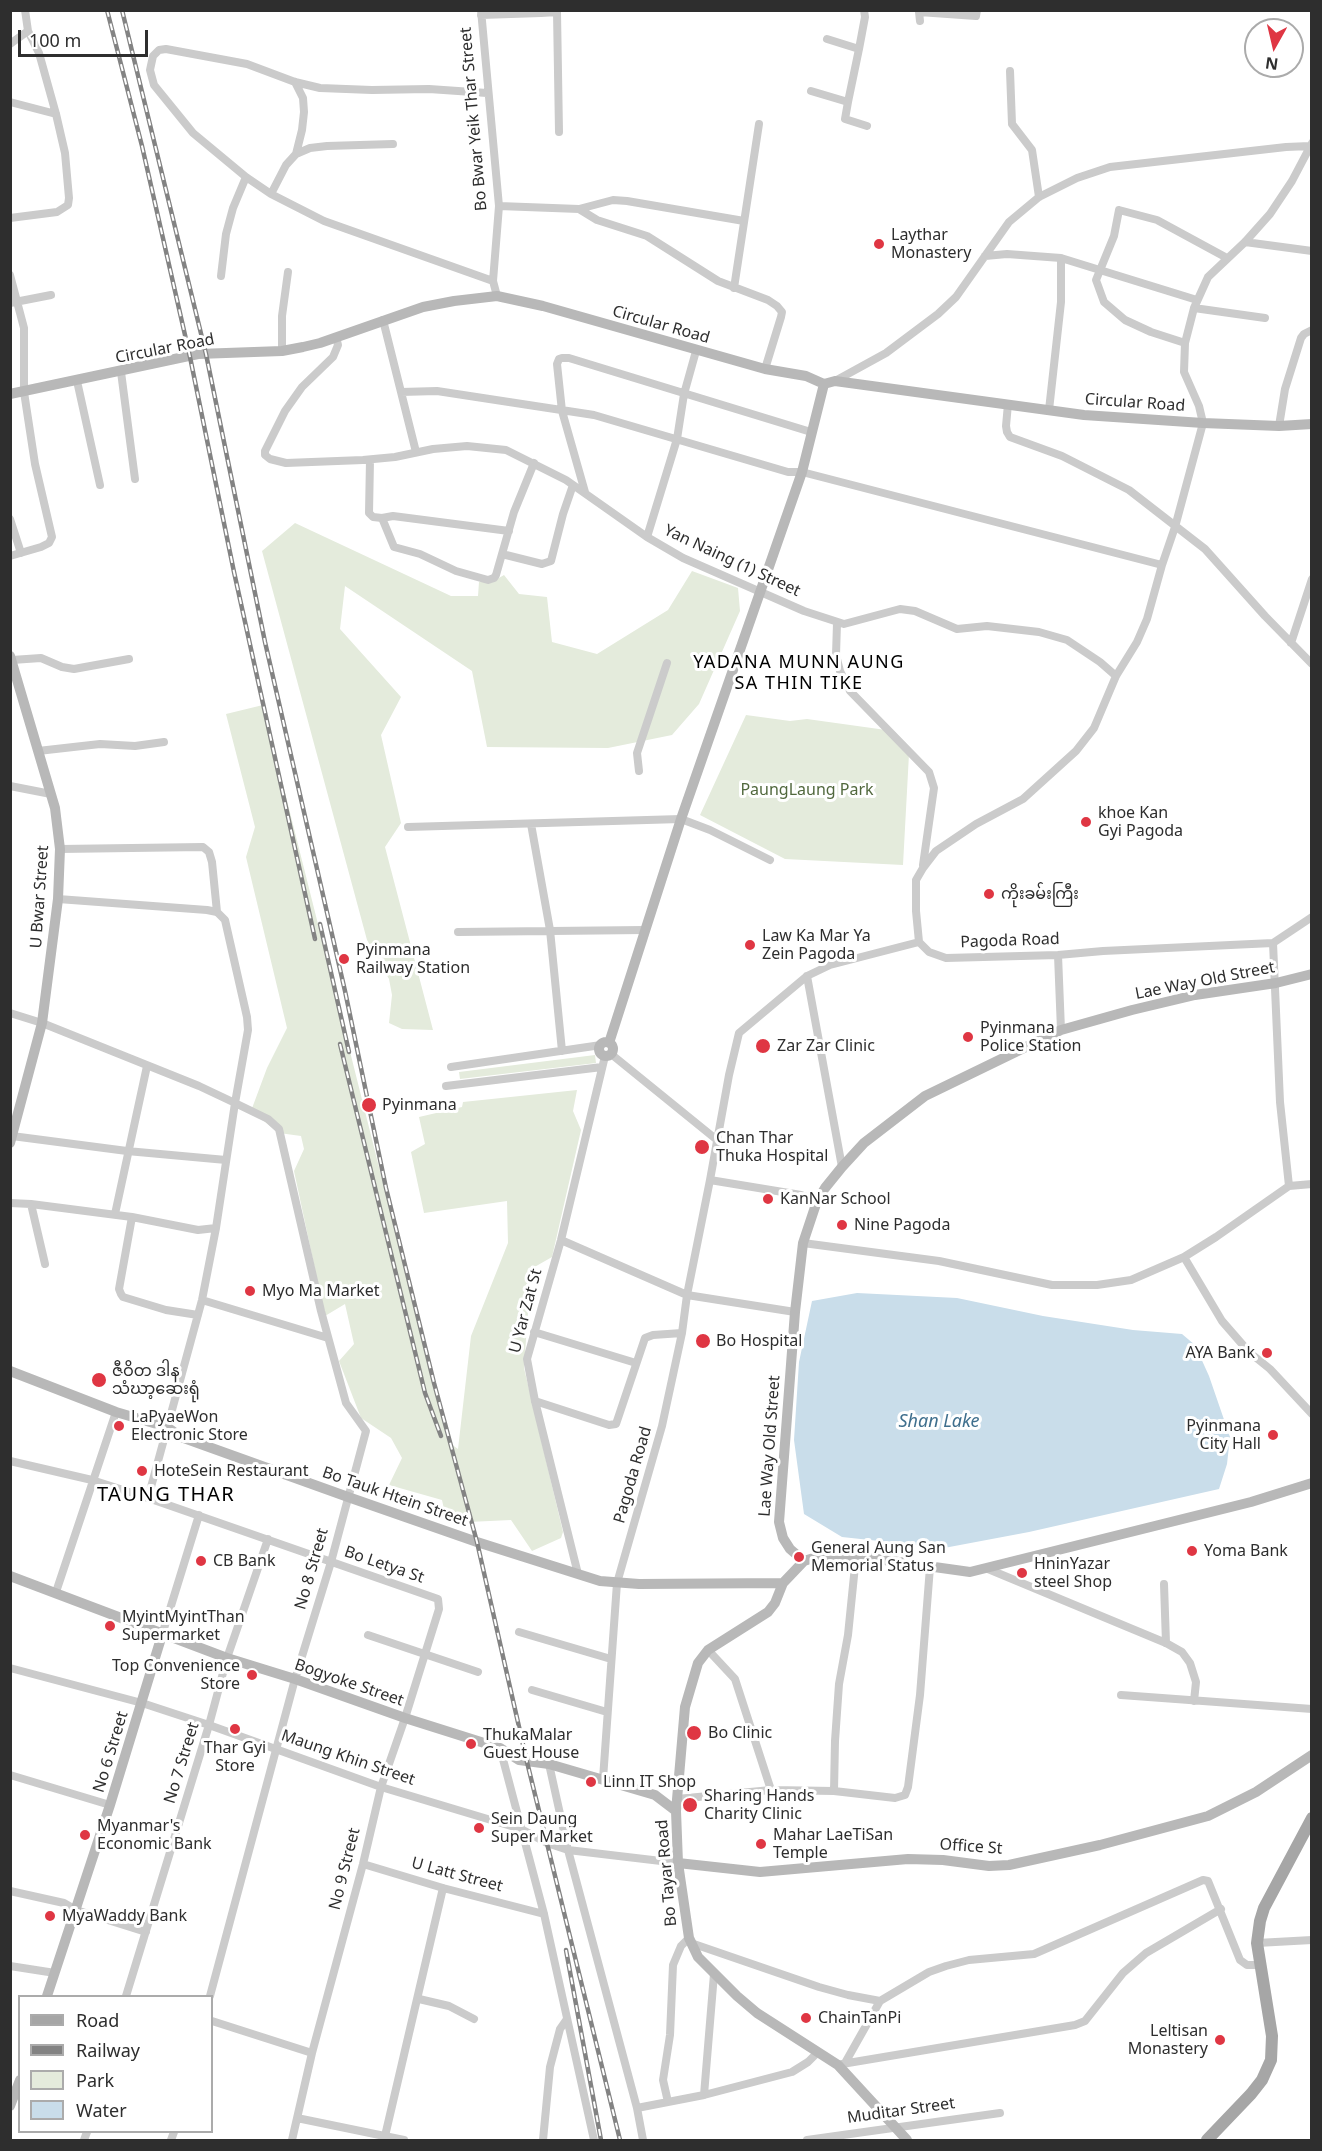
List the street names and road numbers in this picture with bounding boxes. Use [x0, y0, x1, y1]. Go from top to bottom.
street label: Bo Bwar Yeik Thar Street [456, 26, 492, 212]
street label: Circular Road [610, 302, 712, 348]
street label: Circular Road [114, 330, 216, 368]
street label: Circular Road [1084, 390, 1186, 416]
street label: Yan Naing (1) Street [661, 521, 803, 601]
street label: U Bwar Street [27, 845, 53, 949]
street label: Pagoda Road [960, 930, 1060, 952]
street label: Lae Way Old Street [1134, 958, 1276, 1004]
street label: U Yar Zat St [506, 1267, 546, 1355]
street label: Lae Way Old Street [755, 1375, 785, 1517]
street label: Pagoda Road [610, 1424, 656, 1526]
street label: Bo Tauk Htein Street [320, 1463, 470, 1531]
street label: No 8 Street [291, 1526, 333, 1612]
street label: Bo Letya St [342, 1542, 426, 1588]
street label: Bogyoke Street [292, 1655, 406, 1711]
street label: No 6 Street [90, 1709, 132, 1795]
street label: No 7 Street [161, 1720, 203, 1806]
street label: Maung Khin Street [279, 1726, 417, 1790]
street label: Bo Tayar Road [653, 1819, 681, 1927]
street label: No 9 Street [326, 1826, 364, 1912]
street label: Office St [939, 1835, 1003, 1859]
street label: U Latt Street [409, 1854, 505, 1896]
street label: Muditar Street [846, 2094, 956, 2128]

